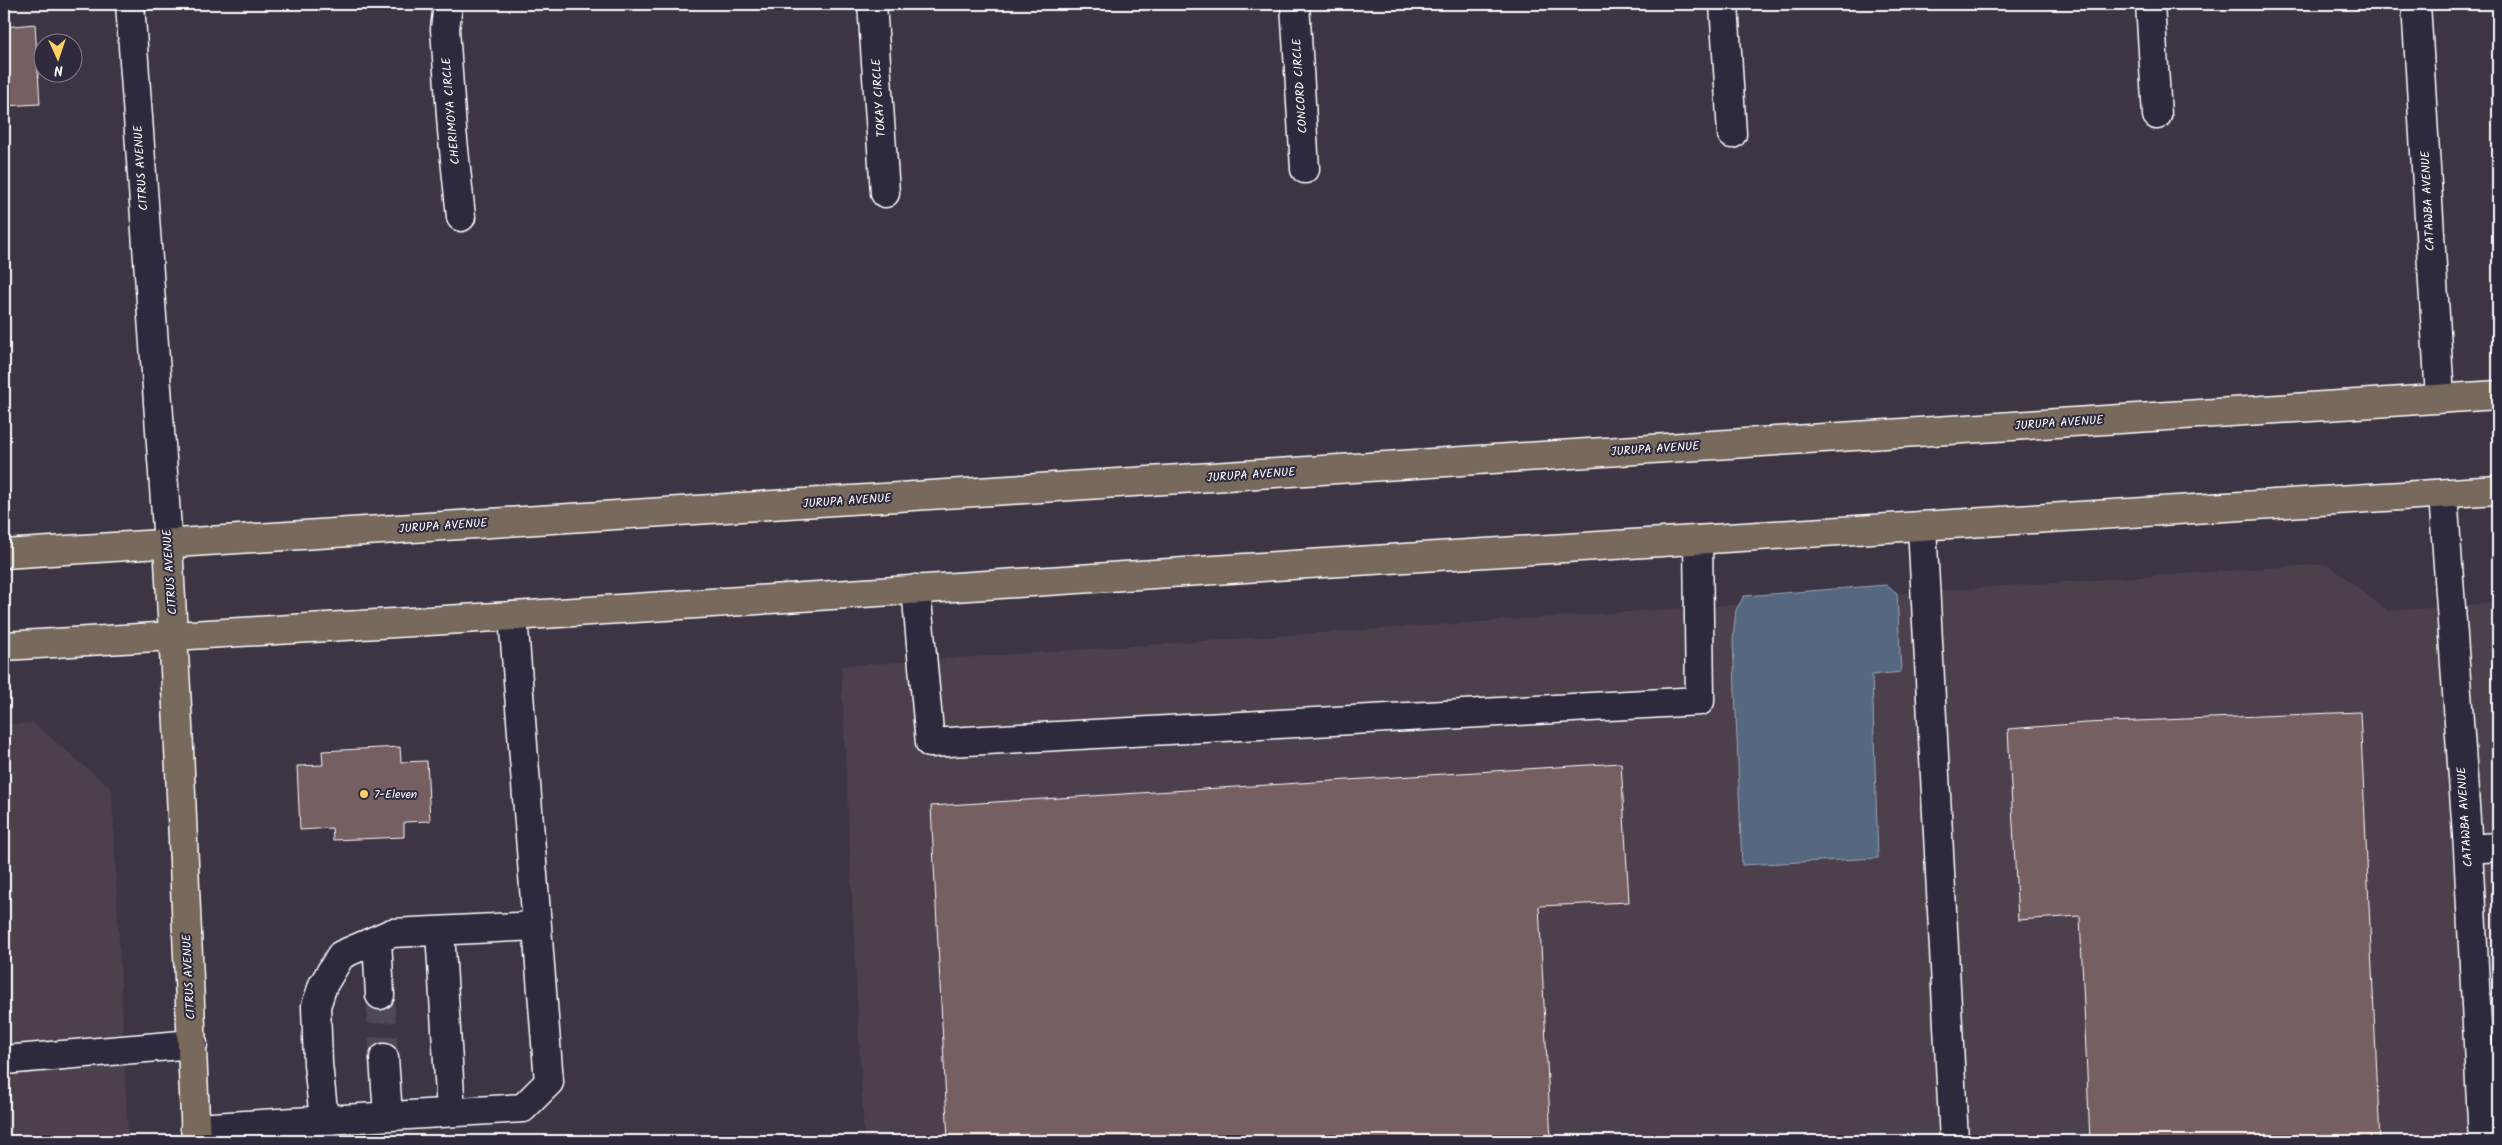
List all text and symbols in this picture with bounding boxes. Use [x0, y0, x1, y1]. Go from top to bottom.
north arrow [32, 32, 82, 82]
street label: CONCORD CIRCLE [1287, 37, 1313, 134]
street label: CHERIMOYA CIRCLE [437, 56, 465, 165]
street label: TOKAY CIRCLE [867, 57, 891, 138]
text: N [53, 59, 64, 81]
street label: CITRUS AVENUE [128, 124, 153, 211]
street label: CATAWBA AVENUE [2416, 149, 2440, 252]
street label: JURUPA AVENUE [2014, 410, 2105, 436]
street label: JURUPA AVENUE [1610, 436, 1701, 462]
street label: JURUPA AVENUE [1206, 462, 1297, 488]
street label: JURUPA AVENUE [802, 488, 893, 514]
street label: JURUPA AVENUE [398, 513, 489, 539]
street label: CITRUS AVENUE [157, 528, 182, 615]
street label: CATAWBA AVENUE [2452, 765, 2478, 868]
place label: 7-Eleven [374, 785, 417, 804]
marker: 7-Eleven [358, 788, 370, 800]
street label: CITRUS AVENUE [177, 933, 201, 1020]

